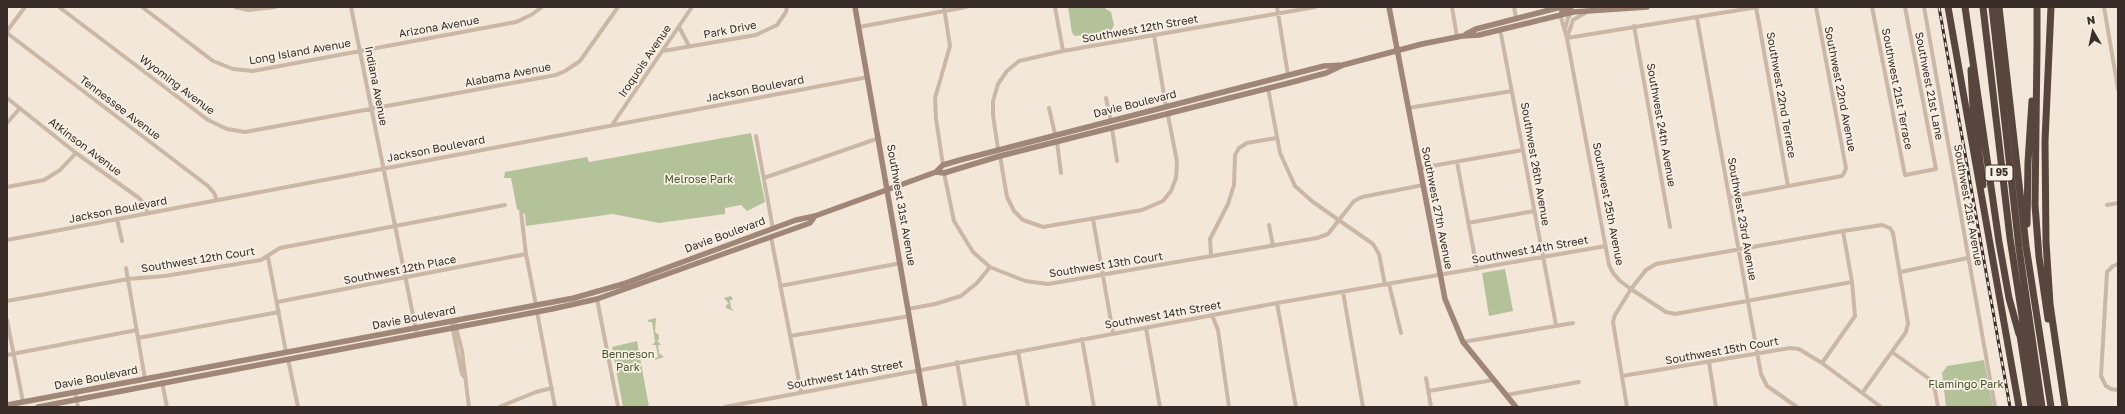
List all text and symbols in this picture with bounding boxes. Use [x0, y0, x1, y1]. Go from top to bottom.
street label: Southwest 12th Street [1081, 12, 1199, 46]
north arrow [2073, 12, 2113, 52]
street label: Arizona Avenue [398, 13, 480, 41]
text: N [2086, 13, 2096, 27]
street label: Park Drive [702, 18, 758, 42]
street label: Iroquois Avenue [616, 22, 674, 100]
street label: Southwest 22nd Avenue [1821, 25, 1859, 153]
street label: Southwest 21st Terrace [1879, 27, 1915, 151]
street label: Southwest 22nd Terrace [1763, 31, 1799, 159]
street label: Southwest 21st Lane [1912, 31, 1946, 141]
street label: Long Island Avenue [248, 37, 352, 67]
street label: Indiana Avenue [362, 45, 390, 127]
street label: Wyoming Avenue [137, 52, 217, 118]
street label: Alabama Avenue [464, 60, 552, 90]
street label: Southwest 24th Avenue [1644, 62, 1678, 188]
street label: Tennessee Avenue [77, 73, 163, 143]
street label: Jackson Boulevard [705, 73, 805, 105]
street label: Davie Boulevard [1092, 87, 1178, 121]
street label: Southwest 26th Avenue [1518, 101, 1552, 227]
street label: Atkinson Avenue [46, 115, 124, 179]
street label: Jackson Boulevard [386, 133, 486, 165]
street label: Southwest 25th Avenue [1590, 141, 1626, 267]
street label: Southwest 31st Avenue [884, 143, 918, 267]
street label: Southwest 21st Avenue [1951, 143, 1985, 267]
street label: Southwest 27th Avenue [1419, 146, 1455, 270]
street label: Southwest 23rd Avenue [1725, 156, 1759, 282]
road number: I 95 [1985, 165, 2013, 181]
park label: Melrose Park [665, 173, 733, 187]
street label: Jackson Boulevard [68, 194, 168, 226]
street label: Davie Boulevard [683, 214, 767, 256]
street label: Southwest 14th Street [1471, 233, 1589, 267]
street label: Southwest 12th Court [140, 245, 256, 275]
street label: Southwest 13th Court [1048, 249, 1164, 281]
street label: Southwest 12th Place [343, 253, 457, 287]
street label: Southwest 14th Street [1104, 298, 1222, 332]
street label: Davie Boulevard [371, 303, 457, 333]
street label: Southwest 15th Court [1664, 335, 1780, 367]
park label: Benneson Park [602, 348, 654, 374]
street label: Southwest 14th Street [786, 357, 904, 393]
street label: Davie Boulevard [53, 363, 139, 393]
park label: Flamingo Park [1928, 378, 2004, 392]

